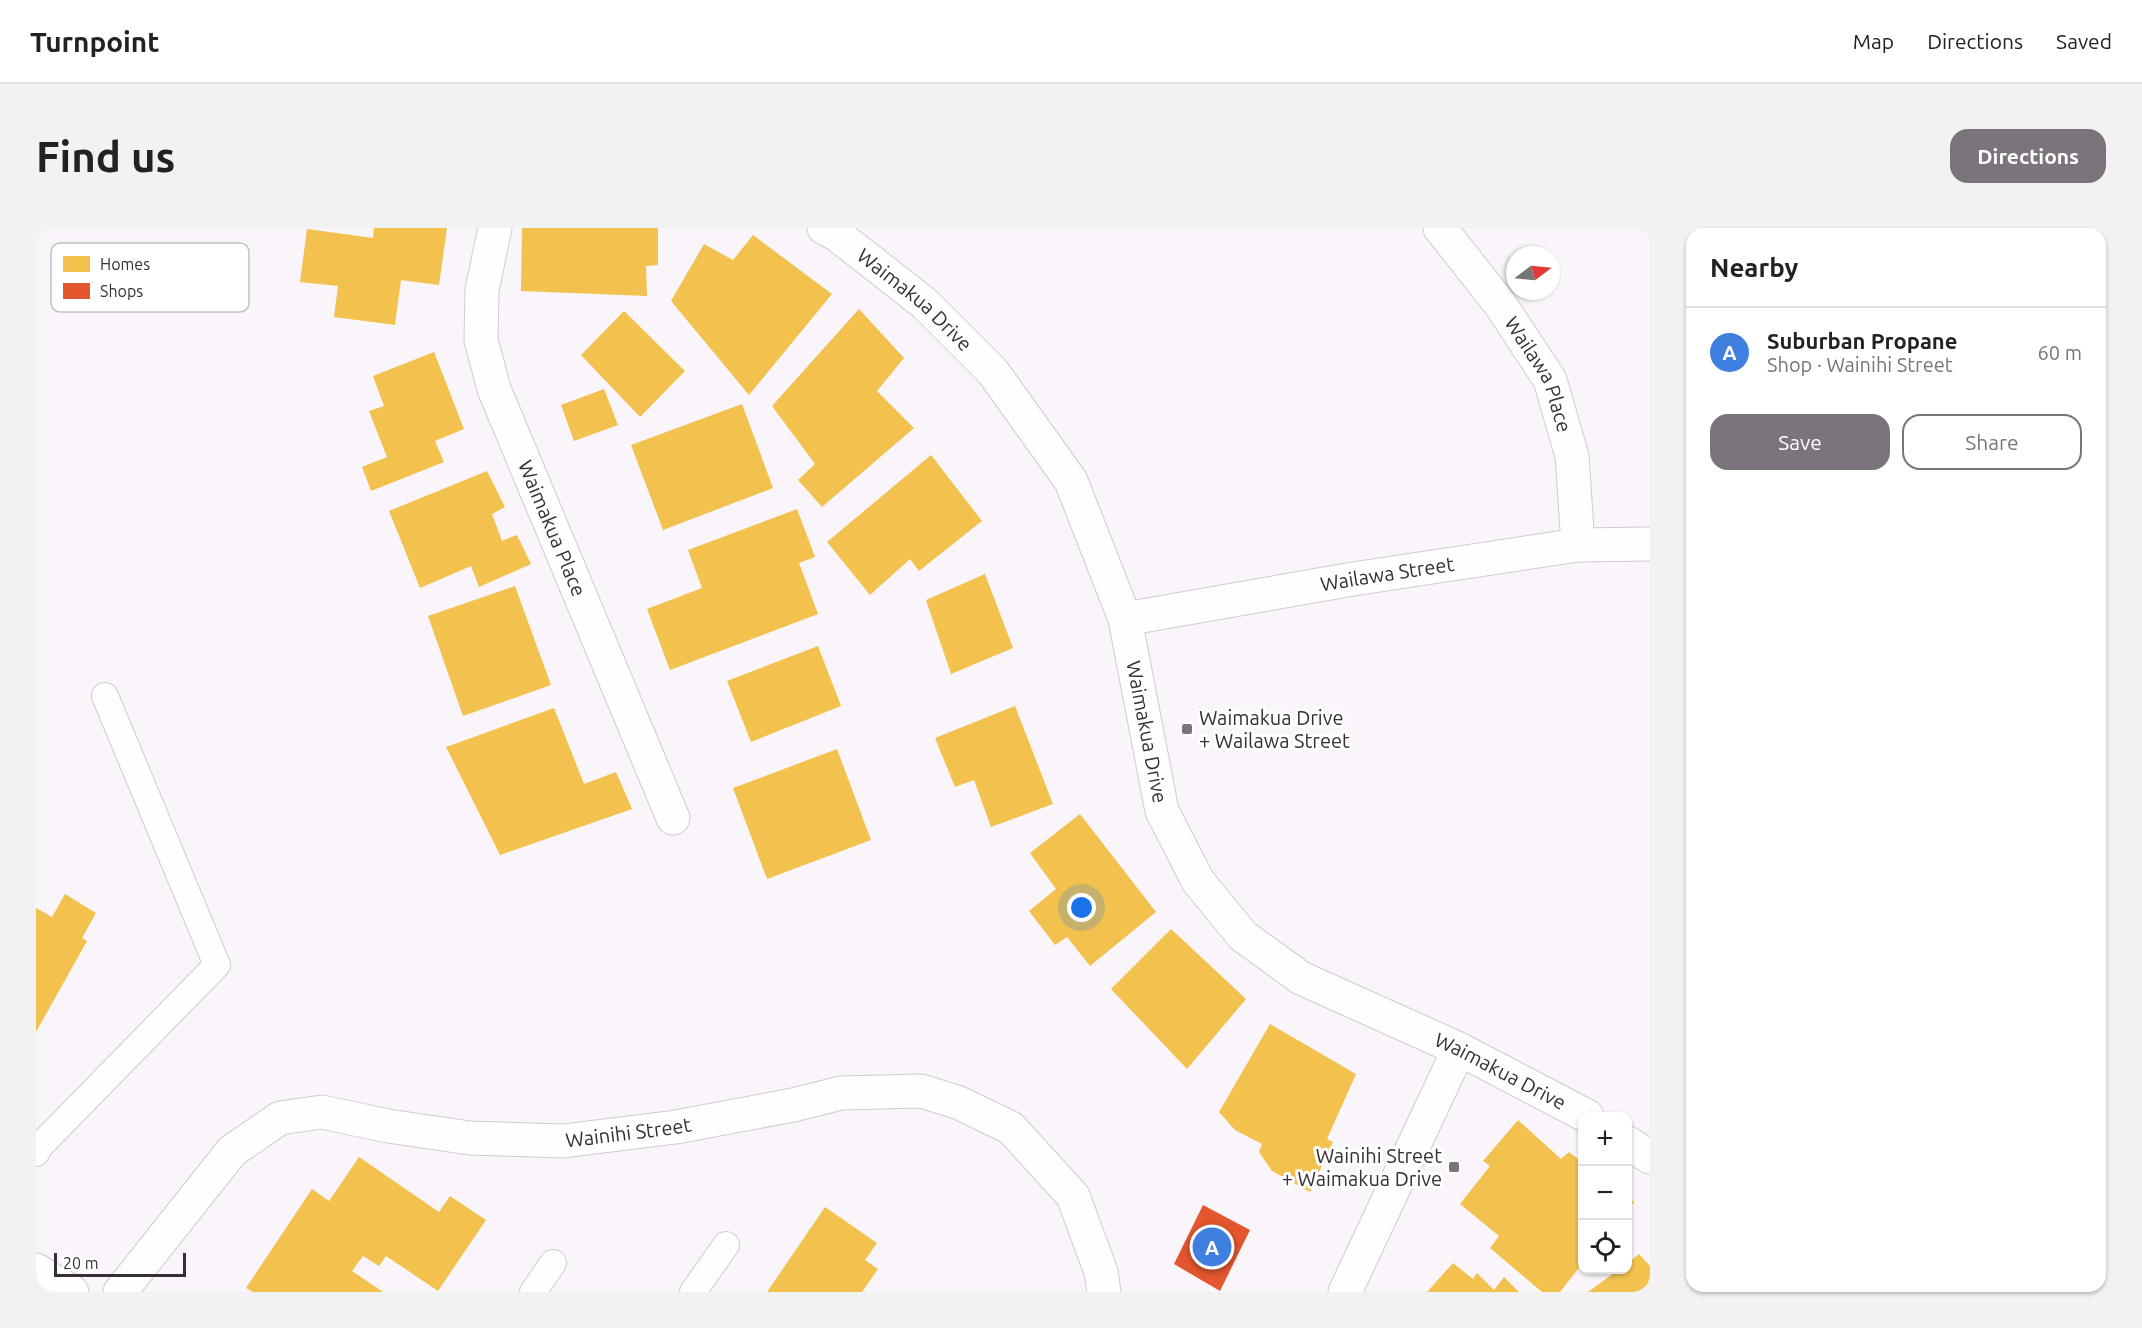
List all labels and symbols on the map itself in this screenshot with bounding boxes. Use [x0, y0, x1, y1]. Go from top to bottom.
legend [51, 243, 249, 312]
street label: Waimakua Drive [853, 243, 977, 355]
north arrow [1506, 246, 1560, 300]
text: Homes [100, 255, 150, 273]
text: Shops [100, 282, 143, 300]
street label: Wailawa Place [1501, 312, 1576, 435]
street label: Waimakua Place [514, 457, 591, 599]
street label: Wailawa Street [1318, 552, 1456, 596]
street label: Waimakua Drive [1122, 659, 1172, 805]
place label: Waimakua Drive + Wailawa Street [1199, 706, 1350, 752]
marker: Waimakua Drive + Wailawa Street [1180, 722, 1194, 736]
your location [1067, 893, 1096, 922]
street label: Waimakua Drive [1431, 1028, 1570, 1114]
street label: Wainihi Street [564, 1112, 693, 1152]
place label: Wainihi Street + Waimakua Drive [1282, 1144, 1442, 1190]
marker: Wainihi Street + Waimakua Drive [1447, 1160, 1461, 1174]
pin: A [1192, 1224, 1232, 1270]
scale bar [54, 1250, 186, 1278]

